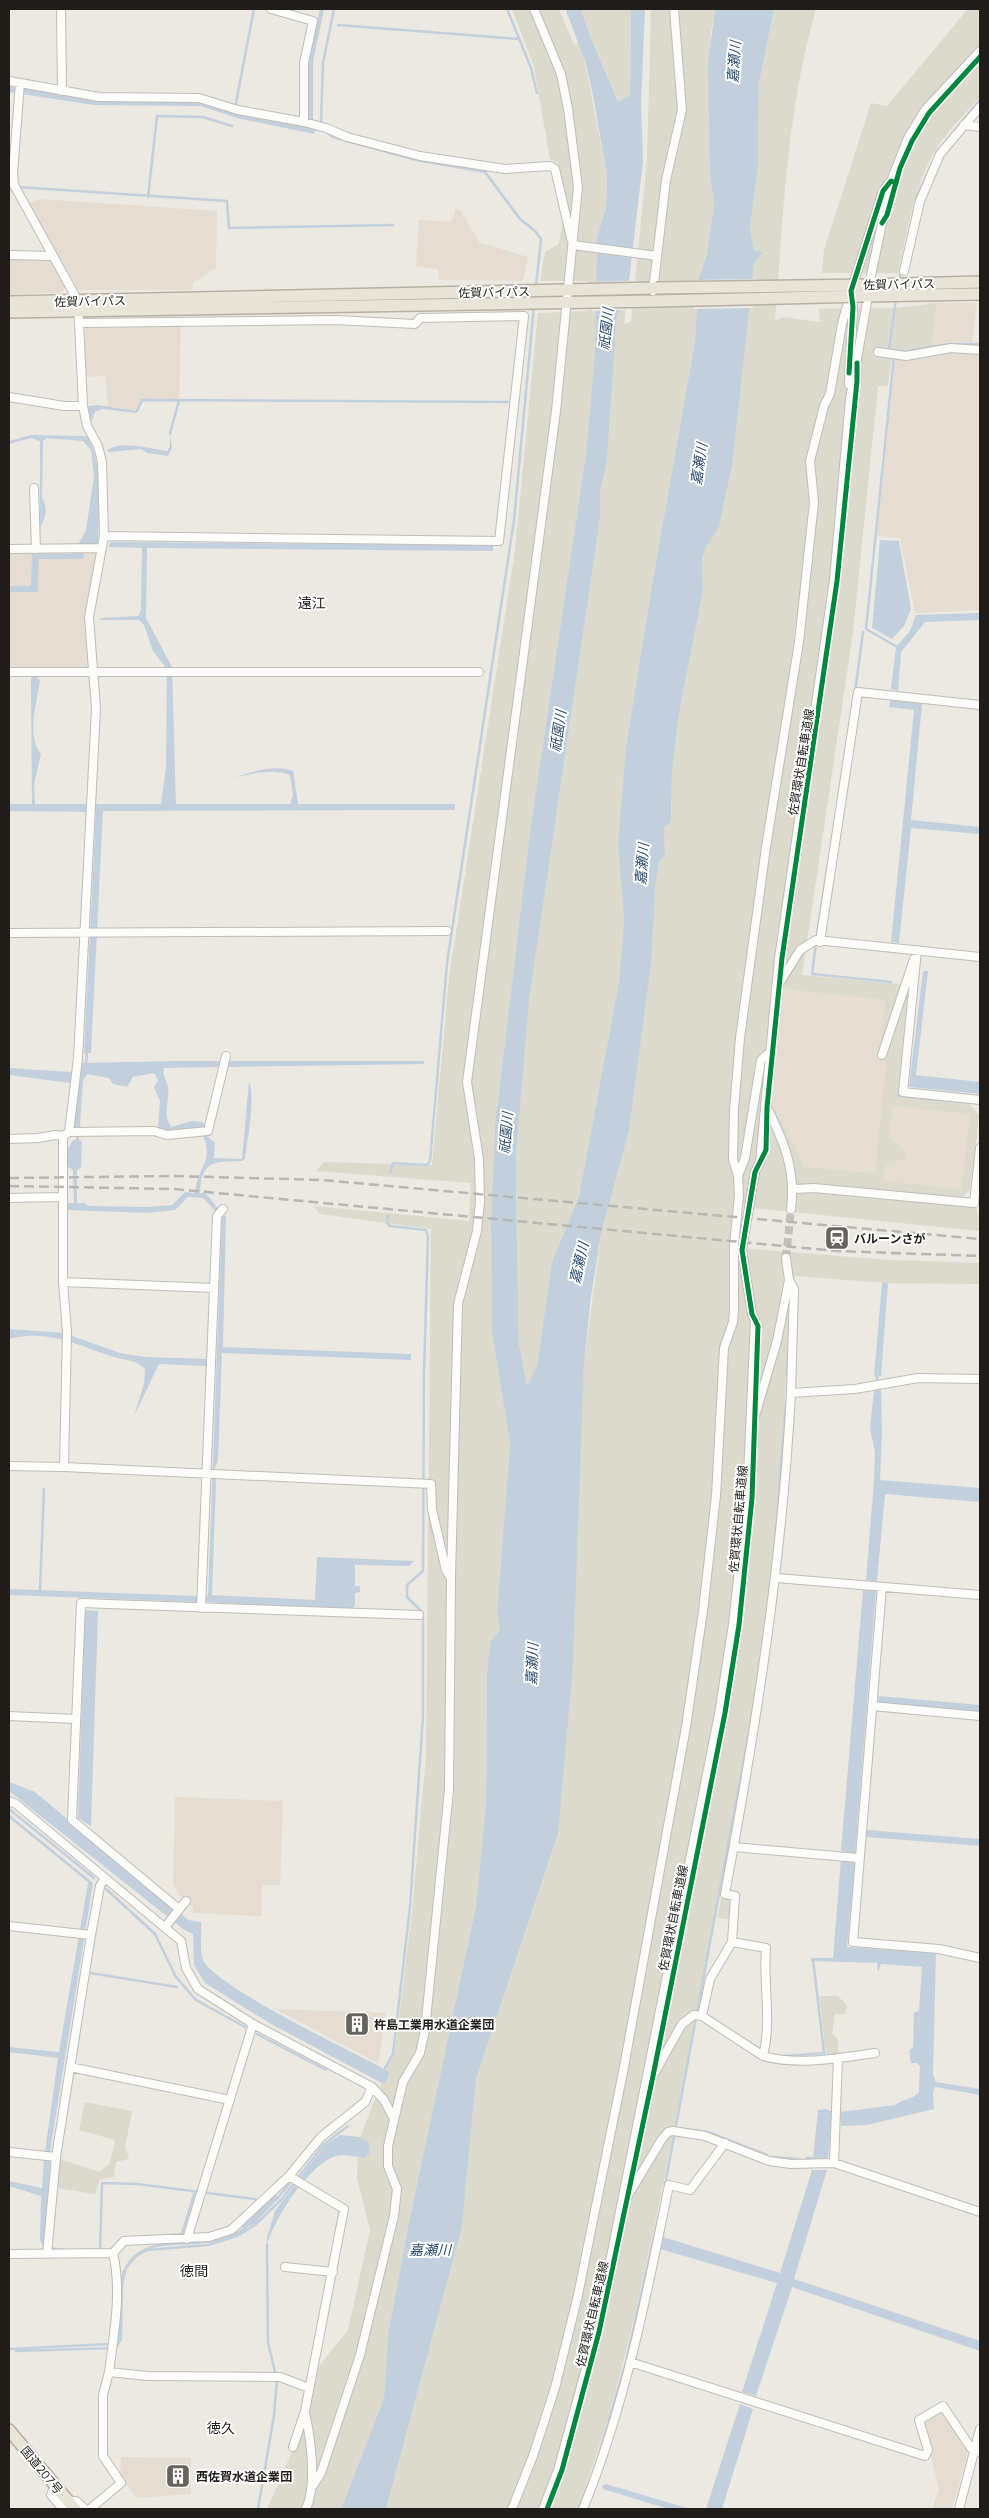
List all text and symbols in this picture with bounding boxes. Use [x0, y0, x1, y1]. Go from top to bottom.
water label: 嘉瀬川 [724, 38, 745, 84]
street label: 佐賀バイパス [863, 276, 935, 292]
street label: 佐賀バイパス [458, 284, 530, 300]
street label: 佐賀バイパス [54, 293, 126, 309]
water label: 祇園川 [595, 305, 617, 351]
water label: 嘉瀬川 [687, 440, 711, 486]
district label: 遠江 [298, 594, 326, 612]
water label: 祇園川 [546, 707, 570, 753]
street label: 佐賀環状自転車道線 [785, 707, 817, 817]
water label: 嘉瀬川 [631, 840, 653, 886]
water label: 祇園川 [495, 1109, 517, 1155]
station icon: バルーンさが [824, 1225, 850, 1251]
place label: バルーンさが [854, 1231, 925, 1246]
water label: 嘉瀬川 [566, 1239, 593, 1285]
street label: 佐賀環状自転車道線 [726, 1465, 750, 1573]
water label: 嘉瀬川 [522, 1641, 542, 1685]
street label: 佐賀環状自転車道線 [655, 1864, 691, 1972]
building icon: 杵島工業用水道企業団 [344, 2011, 370, 2037]
place label: 杵島工業用水道企業団 [374, 2017, 494, 2032]
water label: 嘉瀬川 [409, 2241, 453, 2259]
street label: 佐賀環状自転車道線 [573, 2260, 611, 2368]
district label: 徳間 [180, 2262, 208, 2280]
district label: 徳久 [207, 2419, 235, 2437]
street label: 国道207号 [18, 2443, 66, 2497]
building icon: 西佐賀水道企業団 [165, 2463, 191, 2489]
place label: 西佐賀水道企業団 [196, 2469, 292, 2484]

